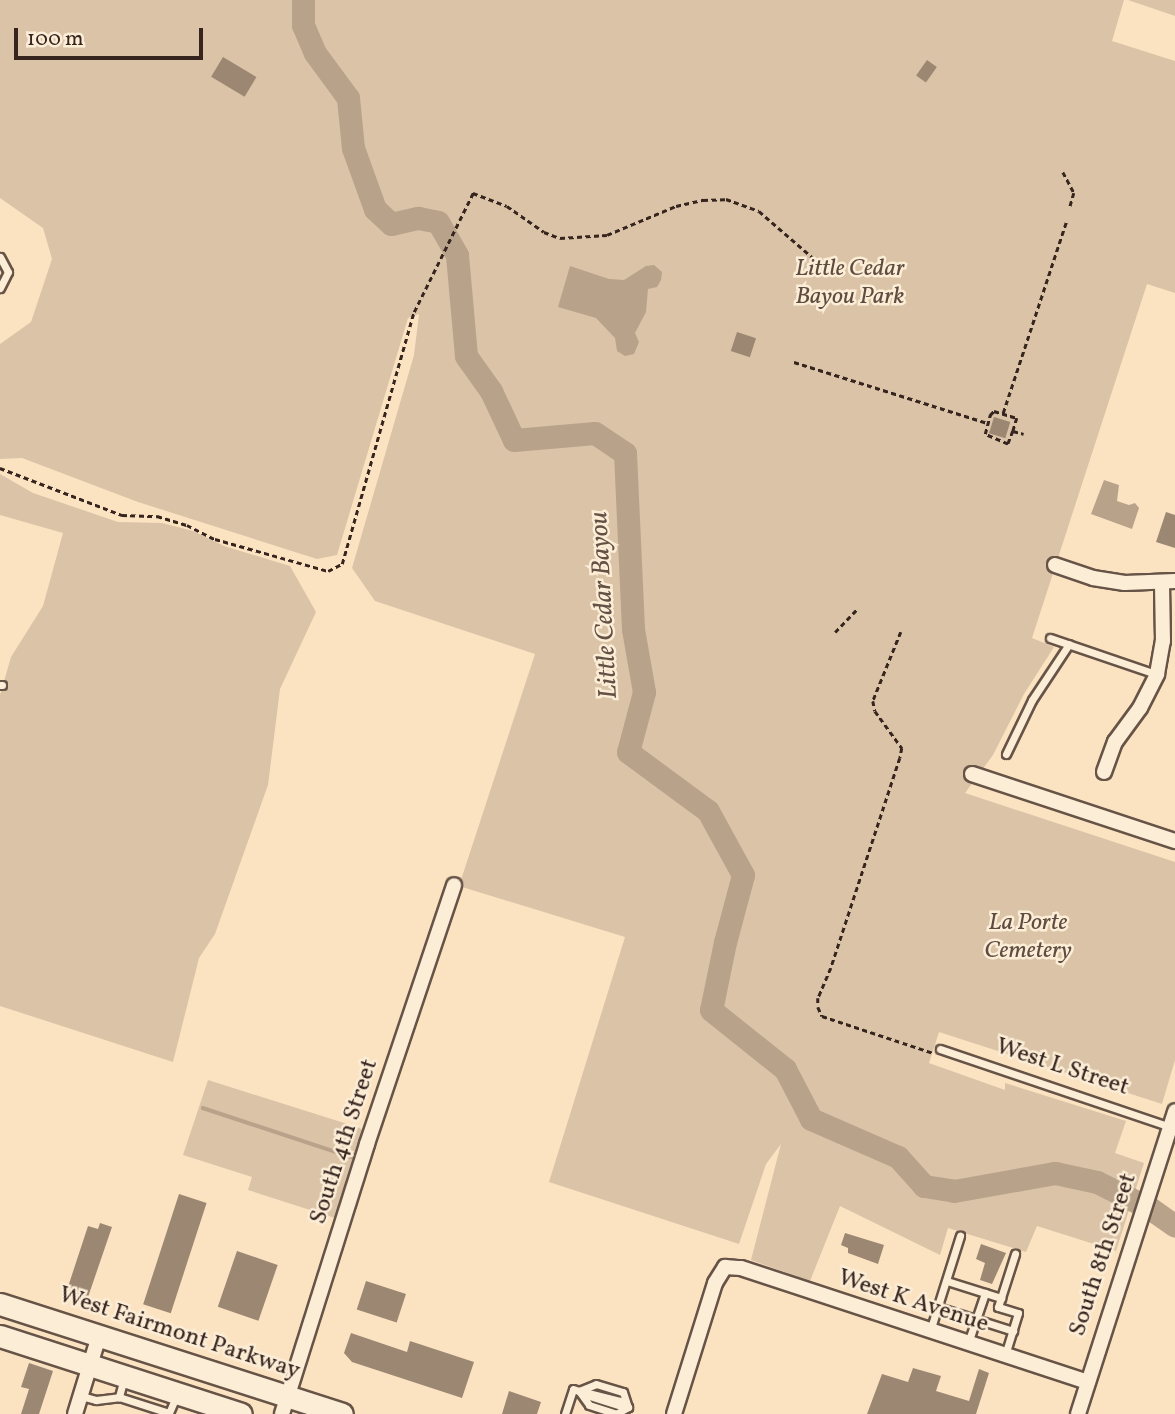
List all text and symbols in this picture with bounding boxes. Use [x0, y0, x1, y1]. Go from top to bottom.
scale bar [18, 14, 206, 58]
text: 100 m [27, 25, 84, 54]
park label: Little Cedar Bayou Park [795, 256, 905, 312]
water label: Little Cedar Bayou [585, 510, 625, 700]
park label: La Porte Cemetery [984, 910, 1072, 966]
street label: West L Street [992, 1033, 1132, 1103]
street label: South 4th Street [305, 1056, 385, 1228]
street label: South 8th Street [1064, 1170, 1144, 1340]
street label: West K Avenue [834, 1264, 992, 1340]
street label: West Fairmont Parkway [55, 1281, 303, 1387]

